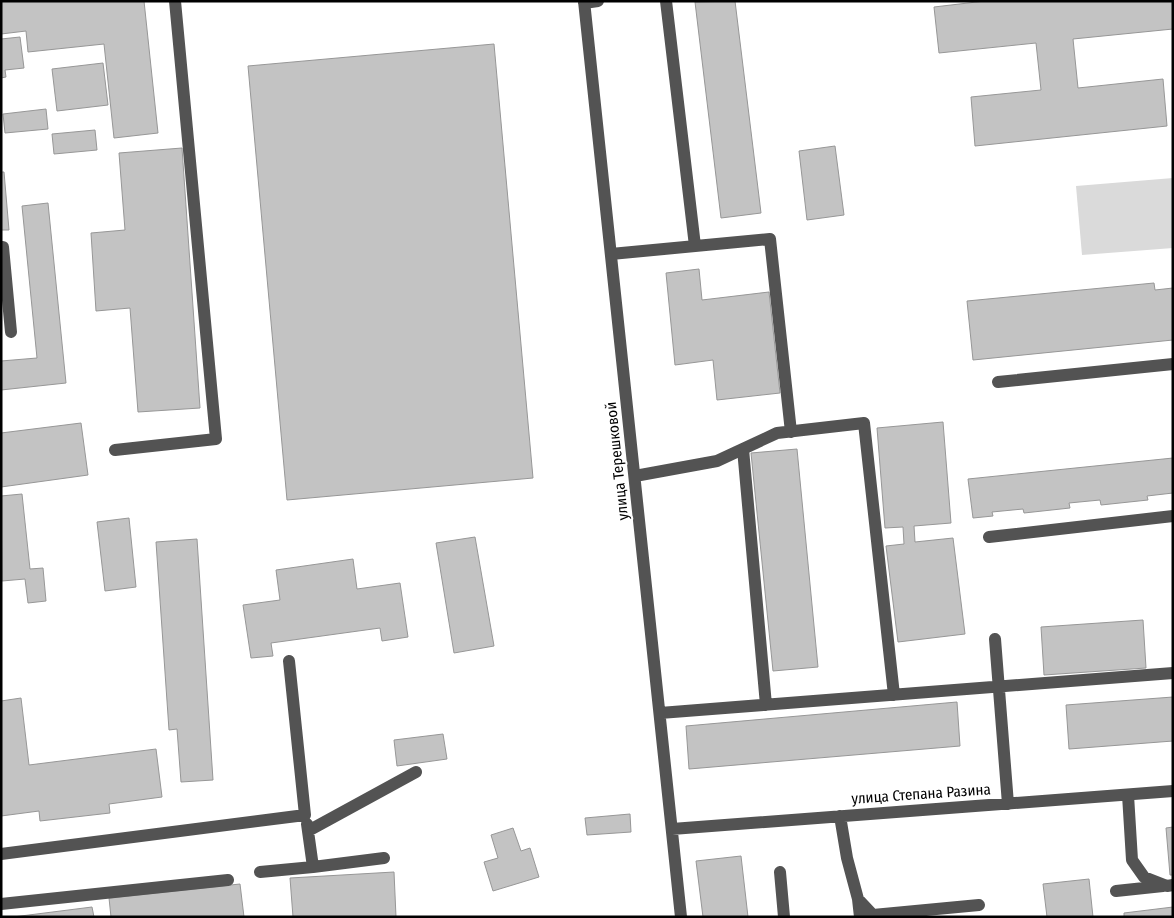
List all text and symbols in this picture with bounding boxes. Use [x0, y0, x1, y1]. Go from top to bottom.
street label: улица Терешковой [602, 401, 632, 521]
street label: улица Степана Разина [851, 780, 991, 808]

